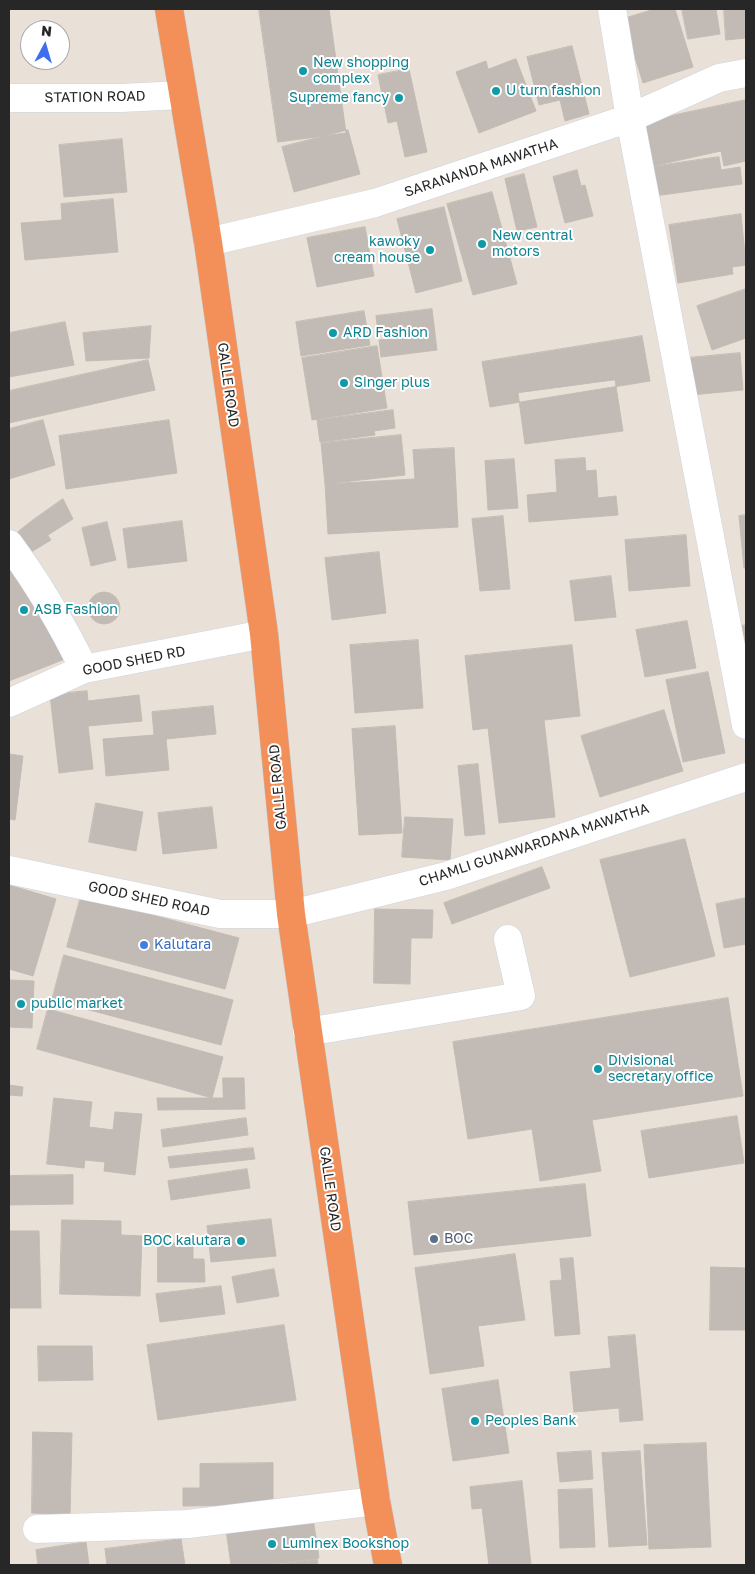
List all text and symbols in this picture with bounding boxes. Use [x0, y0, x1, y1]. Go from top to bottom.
north arrow [20, 20, 70, 70]
text: N [40, 22, 53, 40]
place label: New shopping complex [313, 55, 409, 88]
marker: New shopping complex [297, 65, 309, 77]
place label: U turn fashion [506, 83, 601, 99]
marker: U turn fashion [490, 85, 502, 97]
street label: STATION ROAD [44, 88, 146, 106]
place label: Supreme fancy [289, 90, 389, 106]
marker: Supreme fancy [393, 92, 405, 104]
street label: SARANANDA MAWATHA [402, 135, 560, 201]
place label: New central motors [492, 228, 573, 260]
place label: kawoky cream house [334, 234, 420, 266]
marker: New central motors [476, 238, 488, 250]
marker: kawoky cream house [424, 244, 436, 256]
place label: ARD Fashion [343, 325, 428, 341]
marker: ARD Fashion [327, 327, 339, 339]
street label: GALLE ROAD [214, 341, 242, 429]
place label: Singer plus [354, 375, 430, 391]
marker: Singer plus [338, 377, 350, 389]
place label: ASB Fashion [34, 602, 118, 618]
marker: ASB Fashion [18, 604, 30, 616]
street label: GOOD SHED RD [81, 643, 187, 679]
street label: GALLE ROAD [266, 744, 290, 830]
street label: CHAMLI GUNAWARDANA MAWATHA [417, 800, 651, 890]
street label: GOOD SHED ROAD [87, 878, 211, 920]
place label: Kalutara [154, 937, 211, 953]
marker: Kalutara [138, 939, 150, 951]
place label: public market [31, 996, 123, 1012]
marker: public market [15, 998, 27, 1010]
place label: Divisional secretary office [608, 1053, 713, 1086]
marker: Divisional secretary office [592, 1063, 604, 1075]
street label: GALLE ROAD [316, 1145, 344, 1233]
place label: BOC [444, 1231, 473, 1247]
place label: BOC kalutara [143, 1233, 231, 1249]
marker: BOC [428, 1233, 440, 1245]
marker: BOC kalutara [235, 1235, 247, 1247]
place label: Peoples Bank [485, 1413, 576, 1429]
marker: Peoples Bank [469, 1415, 481, 1427]
place label: Luminex Bookshop [282, 1536, 409, 1552]
marker: Luminex Bookshop [266, 1538, 278, 1550]

